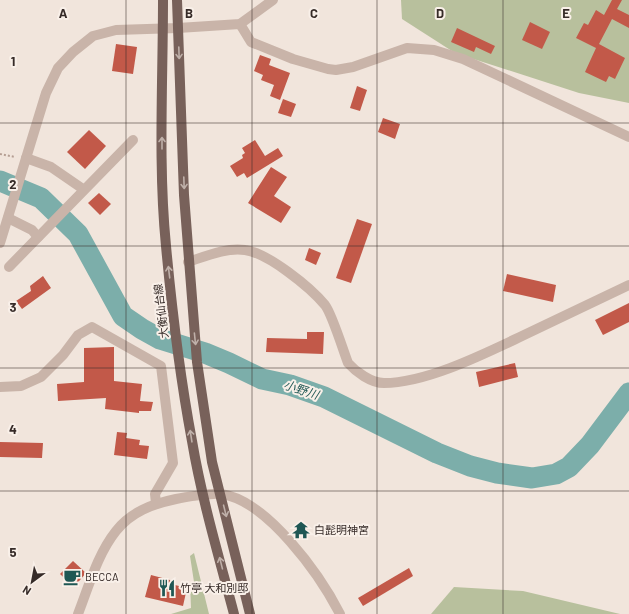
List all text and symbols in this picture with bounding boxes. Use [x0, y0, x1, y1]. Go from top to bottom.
text: A [59, 5, 68, 21]
text: B [185, 5, 193, 21]
text: C [310, 5, 318, 21]
text: D [436, 5, 444, 21]
text: E [562, 5, 570, 21]
one-way arrow [175, 46, 182, 59]
text: 1 [11, 53, 15, 69]
one-way arrow [158, 137, 166, 150]
text: 2 [9, 176, 17, 192]
one-way arrow [180, 176, 187, 189]
one-way arrow [165, 266, 173, 279]
street label: 大衡仙台線 [151, 283, 170, 339]
text: 3 [9, 299, 17, 315]
one-way arrow [191, 332, 199, 345]
water label: 小野川 [282, 377, 322, 402]
text: 4 [9, 421, 17, 437]
one-way arrow [187, 430, 195, 443]
one-way arrow [221, 504, 229, 517]
temple icon: 白髭明神宮 [291, 520, 311, 540]
place label: 白髭明神宮 [314, 523, 369, 536]
text: 5 [9, 544, 17, 560]
one-way arrow [216, 556, 224, 569]
north arrow [12, 562, 52, 602]
cafe icon: BECCA [62, 567, 82, 587]
place label: BECCA [85, 570, 119, 583]
restaurant icon: 竹亭 大和別邸 [157, 578, 177, 598]
place label: 竹亭 大和別邸 [180, 581, 248, 594]
text: N [20, 583, 33, 598]

